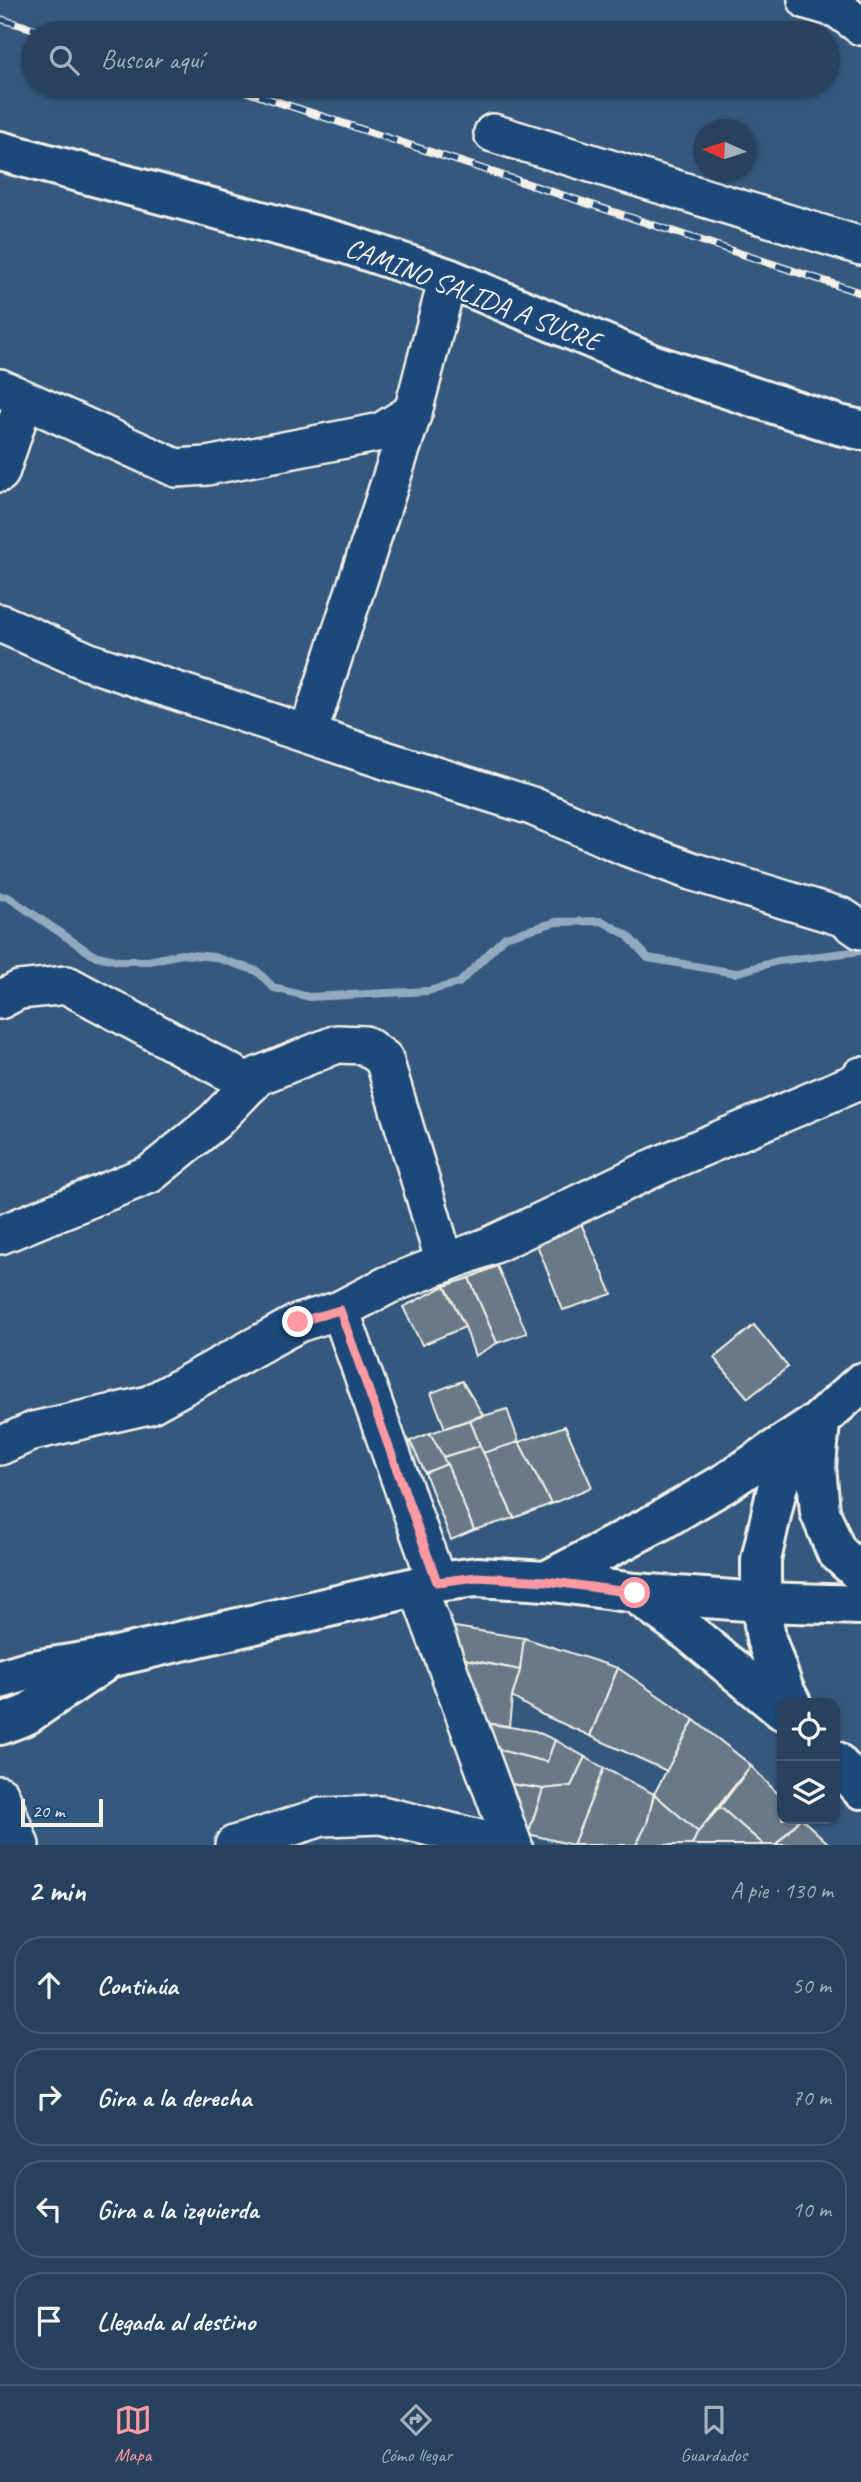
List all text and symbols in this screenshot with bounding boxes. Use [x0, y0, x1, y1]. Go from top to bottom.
search box [21, 21, 840, 98]
icon: search [45, 41, 83, 79]
text: Buscar aquí [101, 43, 203, 76]
north arrow [693, 119, 756, 182]
street label: CAMINO SALIDA A SUCRE [341, 229, 609, 360]
route end [282, 1306, 313, 1337]
route start [619, 1577, 650, 1608]
map controls [777, 1698, 840, 1824]
button: locate [777, 1698, 840, 1761]
button: layers [777, 1761, 840, 1824]
scale bar [21, 1796, 103, 1828]
text: 20 m [32, 1799, 64, 1823]
text: 2 min [28, 1872, 85, 1910]
text: A pie · 130 m [730, 1876, 833, 1905]
icon: ahead [30, 1966, 68, 2004]
text: Continúa [97, 1969, 178, 2002]
text: 50 m [792, 1971, 831, 2000]
icon: right [30, 2078, 68, 2116]
text: Gira a la derecha [97, 2081, 251, 2114]
text: 70 m [792, 2083, 831, 2112]
icon: left [30, 2190, 68, 2228]
text: Gira a la izquierda [97, 2193, 258, 2226]
text: 10 m [792, 2195, 831, 2224]
icon: arrive [30, 2302, 68, 2340]
text: Llegada al destino [97, 2305, 255, 2338]
tab: Mapa [114, 2401, 152, 2467]
tab: Cómo llegar [380, 2401, 452, 2467]
tab: Guardados [680, 2401, 747, 2467]

